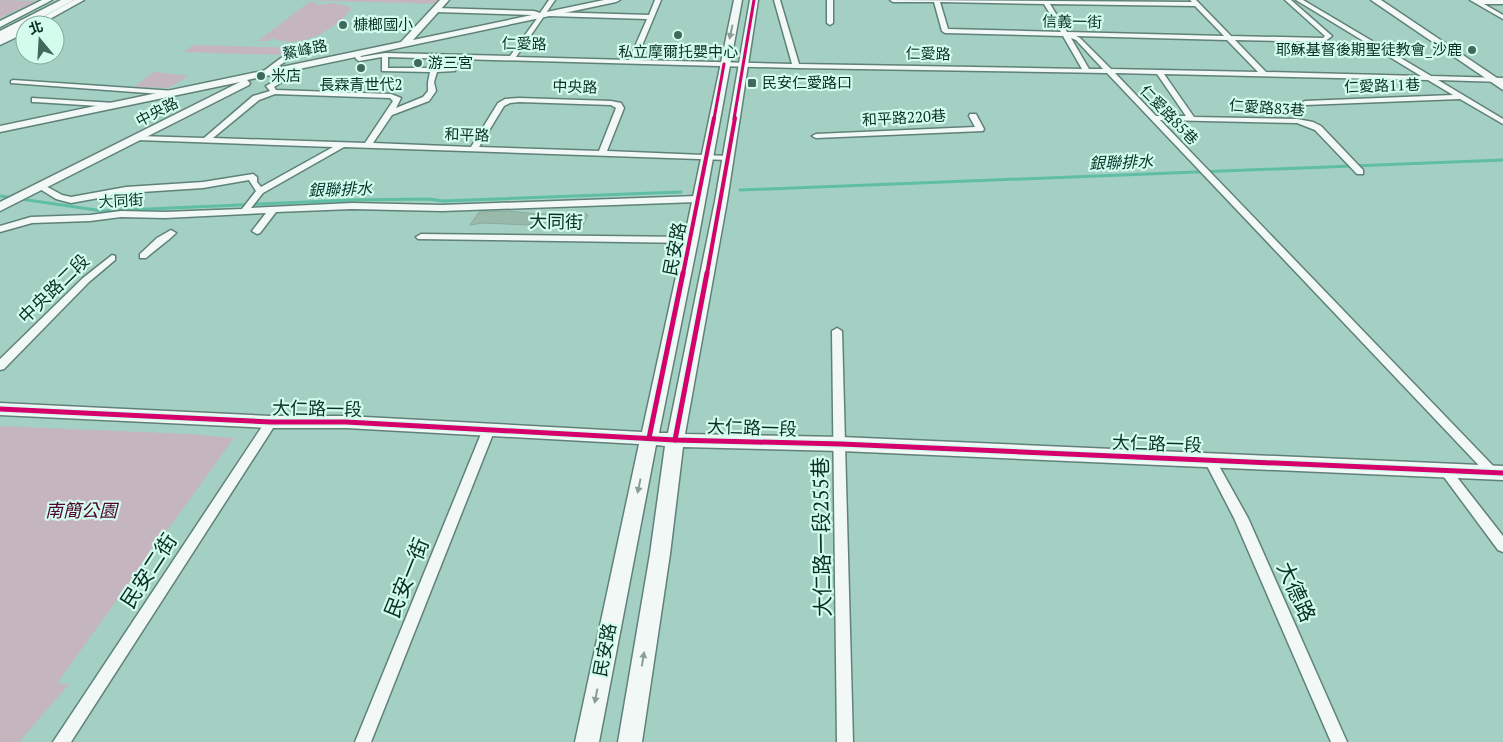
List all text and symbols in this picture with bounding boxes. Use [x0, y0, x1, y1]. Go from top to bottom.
street label: 信義一街 [1042, 10, 1102, 32]
place label: 槺榔國小 [353, 14, 413, 34]
north arrow [15, 15, 65, 65]
text: 北 [26, 16, 45, 38]
marker: 槺榔國小 [337, 19, 349, 31]
one-way arrow [727, 25, 735, 40]
marker: 私立摩爾托嬰中心 [672, 29, 684, 41]
street label: 仁愛路 [501, 33, 547, 53]
street label: 鰲峰路 [281, 35, 329, 63]
place label: 耶穌基督後期聖徒教會_沙鹿 [1276, 39, 1462, 59]
place label: 私立摩爾托嬰中心 [618, 41, 738, 61]
street label: 仁愛路 [905, 43, 951, 63]
marker: 耶穌基督後期聖徒教會_沙鹿 [1466, 44, 1478, 56]
place label: 游三宮 [428, 52, 473, 72]
marker: 游三宮 [412, 57, 424, 69]
marker: 長霖青世代2 [355, 62, 367, 74]
place label: 米店 [271, 65, 301, 85]
marker: 米店 [255, 70, 267, 82]
place label: 民安仁愛路口 [762, 72, 852, 92]
place label: 長霖青世代2 [320, 74, 403, 94]
street label: 仁愛路11巷 [1344, 74, 1420, 96]
street label: 中央路 [552, 75, 598, 97]
marker: 民安仁愛路口 [746, 77, 758, 89]
street label: 仁愛路85巷 [1136, 80, 1203, 149]
street label: 中央路 [132, 92, 181, 130]
street label: 仁愛路83巷 [1228, 94, 1306, 120]
street label: 和平路220巷 [861, 105, 946, 129]
street label: 和平路 [444, 123, 490, 145]
water label: 銀聯排水 [1089, 150, 1154, 174]
water label: 銀聯排水 [308, 177, 373, 201]
street label: 大同街 [98, 189, 144, 211]
street label: 大同街 [529, 209, 583, 233]
street label: 民安路 [657, 220, 691, 278]
street label: 中央路二段 [13, 248, 94, 328]
street label: 大仁路一段 [272, 395, 362, 421]
street label: 大仁路一段 [707, 413, 797, 441]
street label: 大仁路一段 [1112, 429, 1202, 457]
street label: 大仁路一段255巷 [806, 457, 836, 617]
one-way arrow [635, 478, 643, 493]
park label: 南簡公園 [45, 498, 120, 522]
street label: 民安二街 [114, 528, 183, 613]
street label: 民安一街 [377, 533, 435, 622]
street label: 大德路 [1271, 557, 1323, 626]
street label: 民安路 [587, 621, 621, 679]
one-way arrow [639, 651, 647, 667]
one-way arrow [592, 689, 600, 705]

